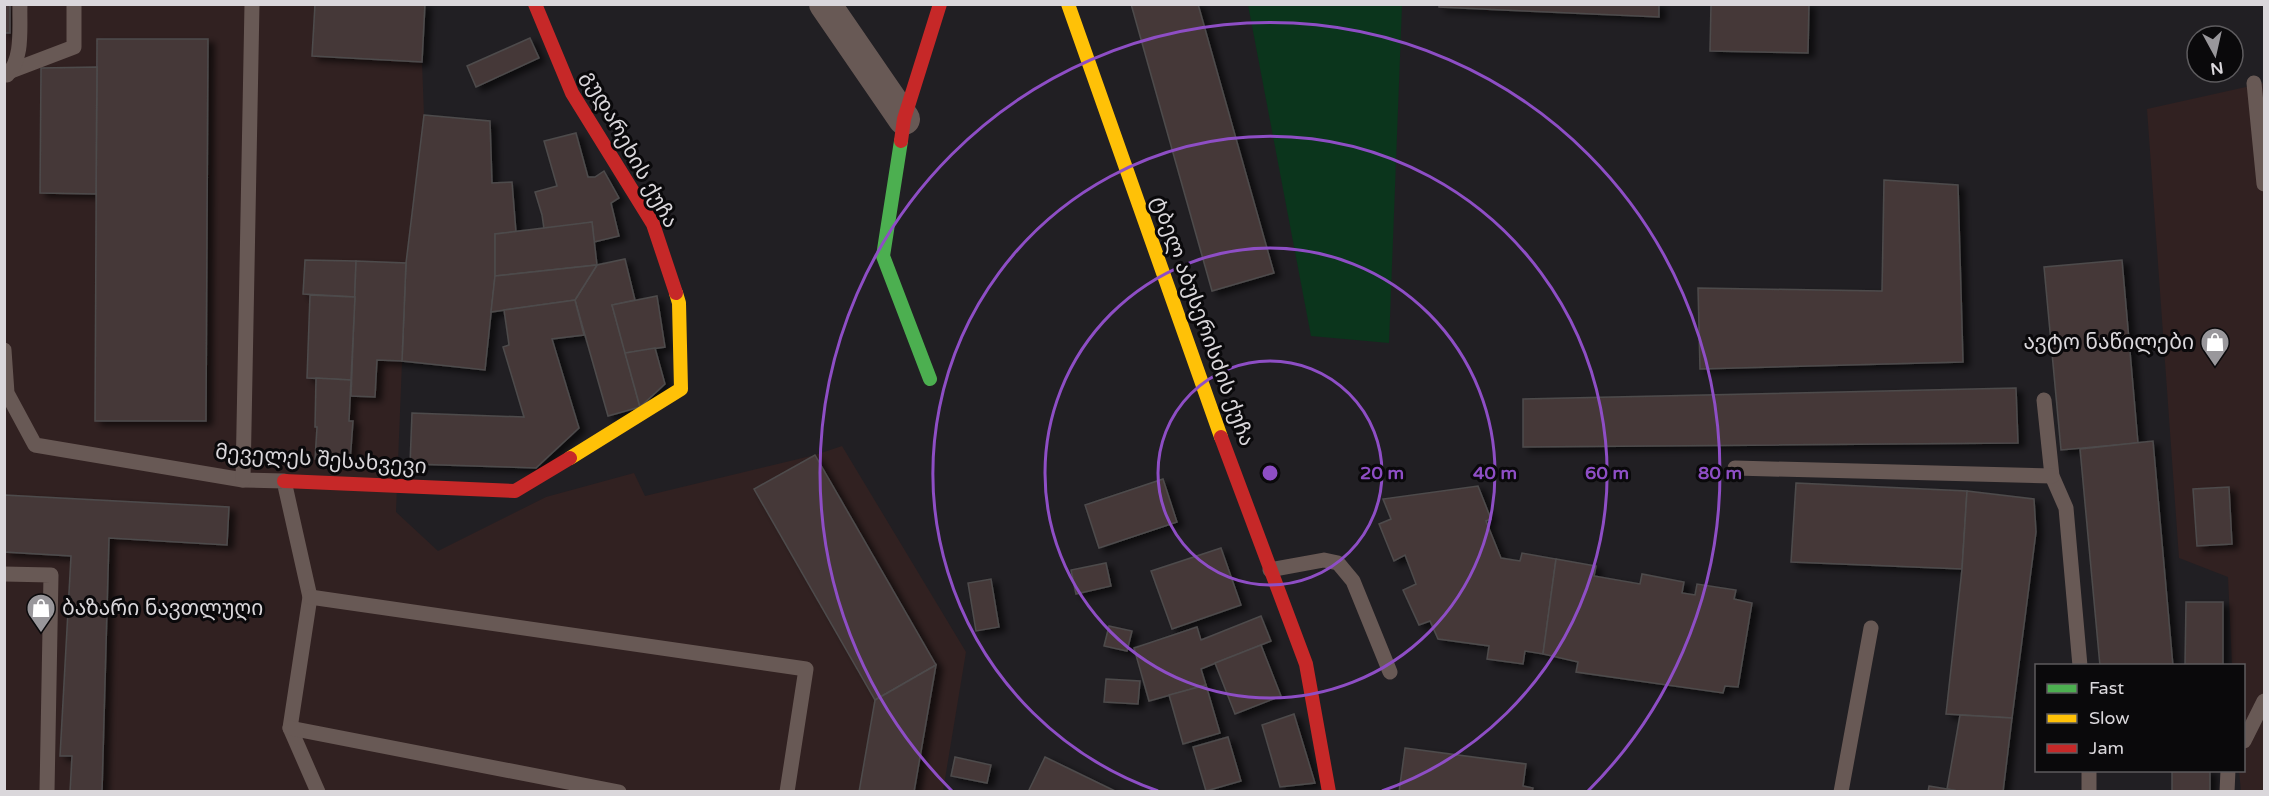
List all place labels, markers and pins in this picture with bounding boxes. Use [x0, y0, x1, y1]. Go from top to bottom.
shop icon: ავტო ნაწილები [2199, 326, 2231, 368]
place label: ავტო ნაწილები [2023, 330, 2194, 355]
centre of rings [1260, 463, 1280, 483]
shop icon: ბაზარი ნავთლუღი [25, 592, 57, 634]
place label: ბაზარი ნავთლუღი [62, 596, 263, 621]

